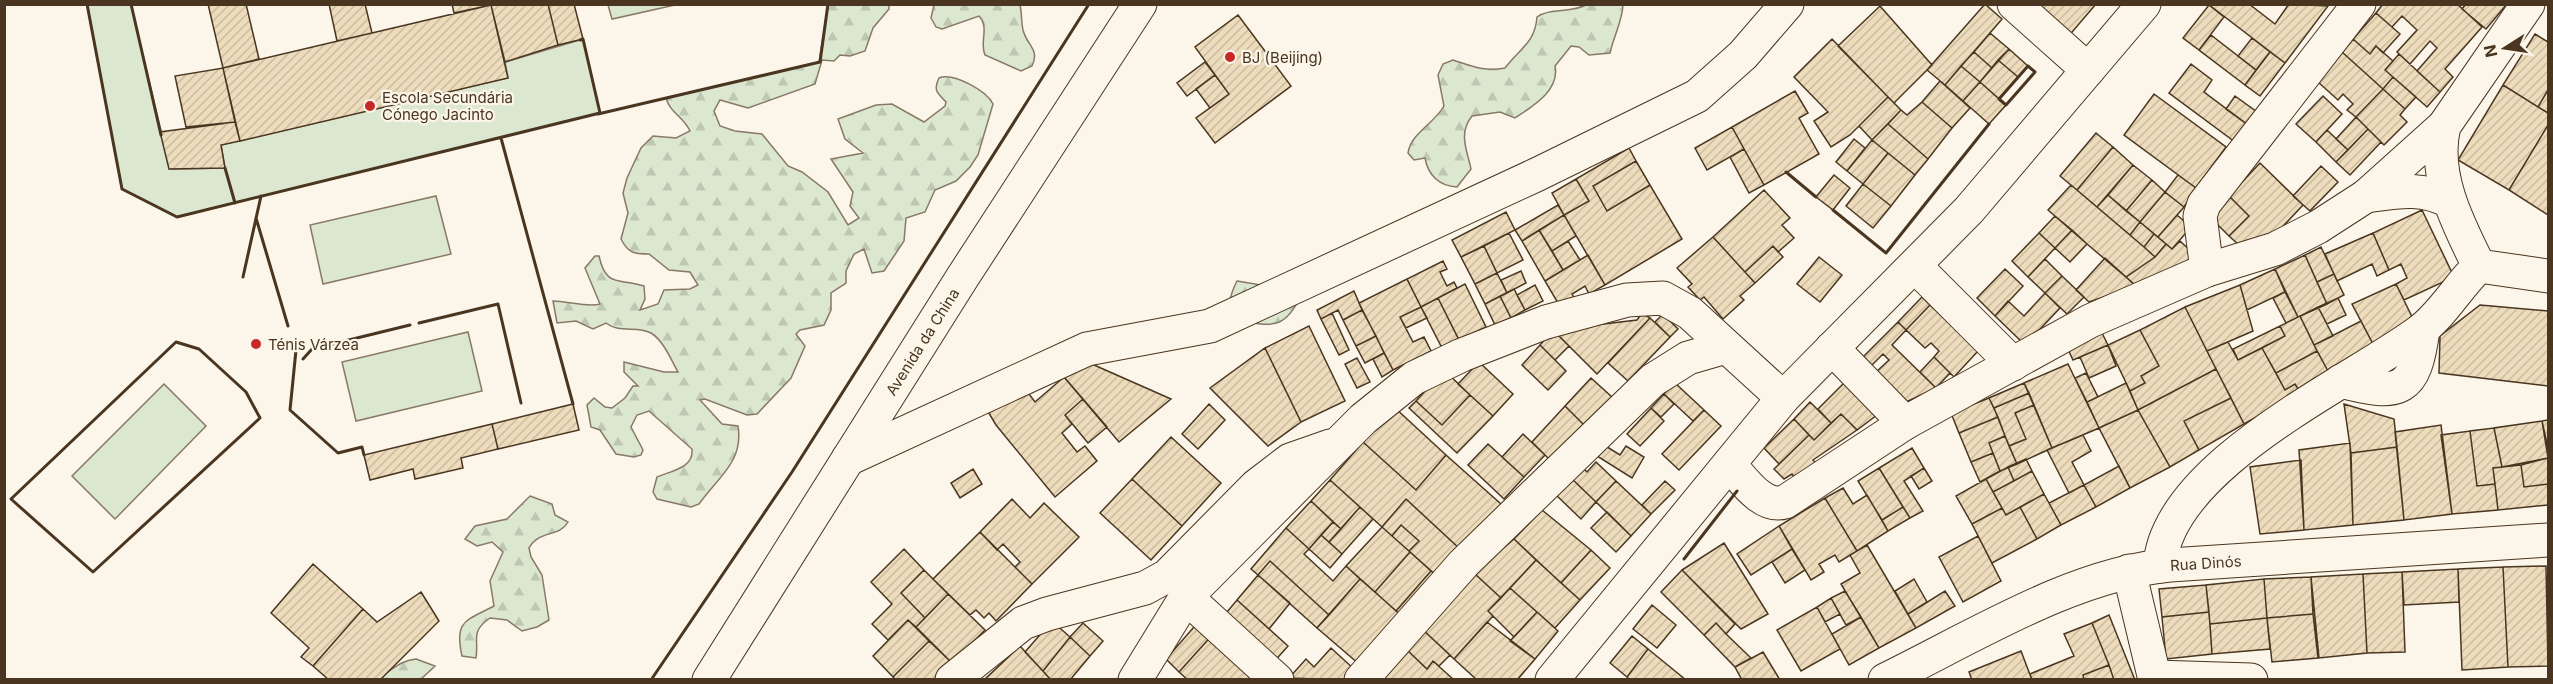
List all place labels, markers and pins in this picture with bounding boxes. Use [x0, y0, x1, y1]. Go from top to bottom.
place label: BJ (Beijing) [1242, 48, 1323, 67]
marker: BJ (Beijing) [1223, 50, 1237, 64]
place label: Escola Secundária Cónego Jacinto [382, 88, 513, 124]
marker: Escola Secundária Cónego Jacinto [363, 99, 377, 113]
place label: Ténis Várzea [268, 335, 359, 354]
marker: Ténis Várzea [249, 337, 263, 351]

